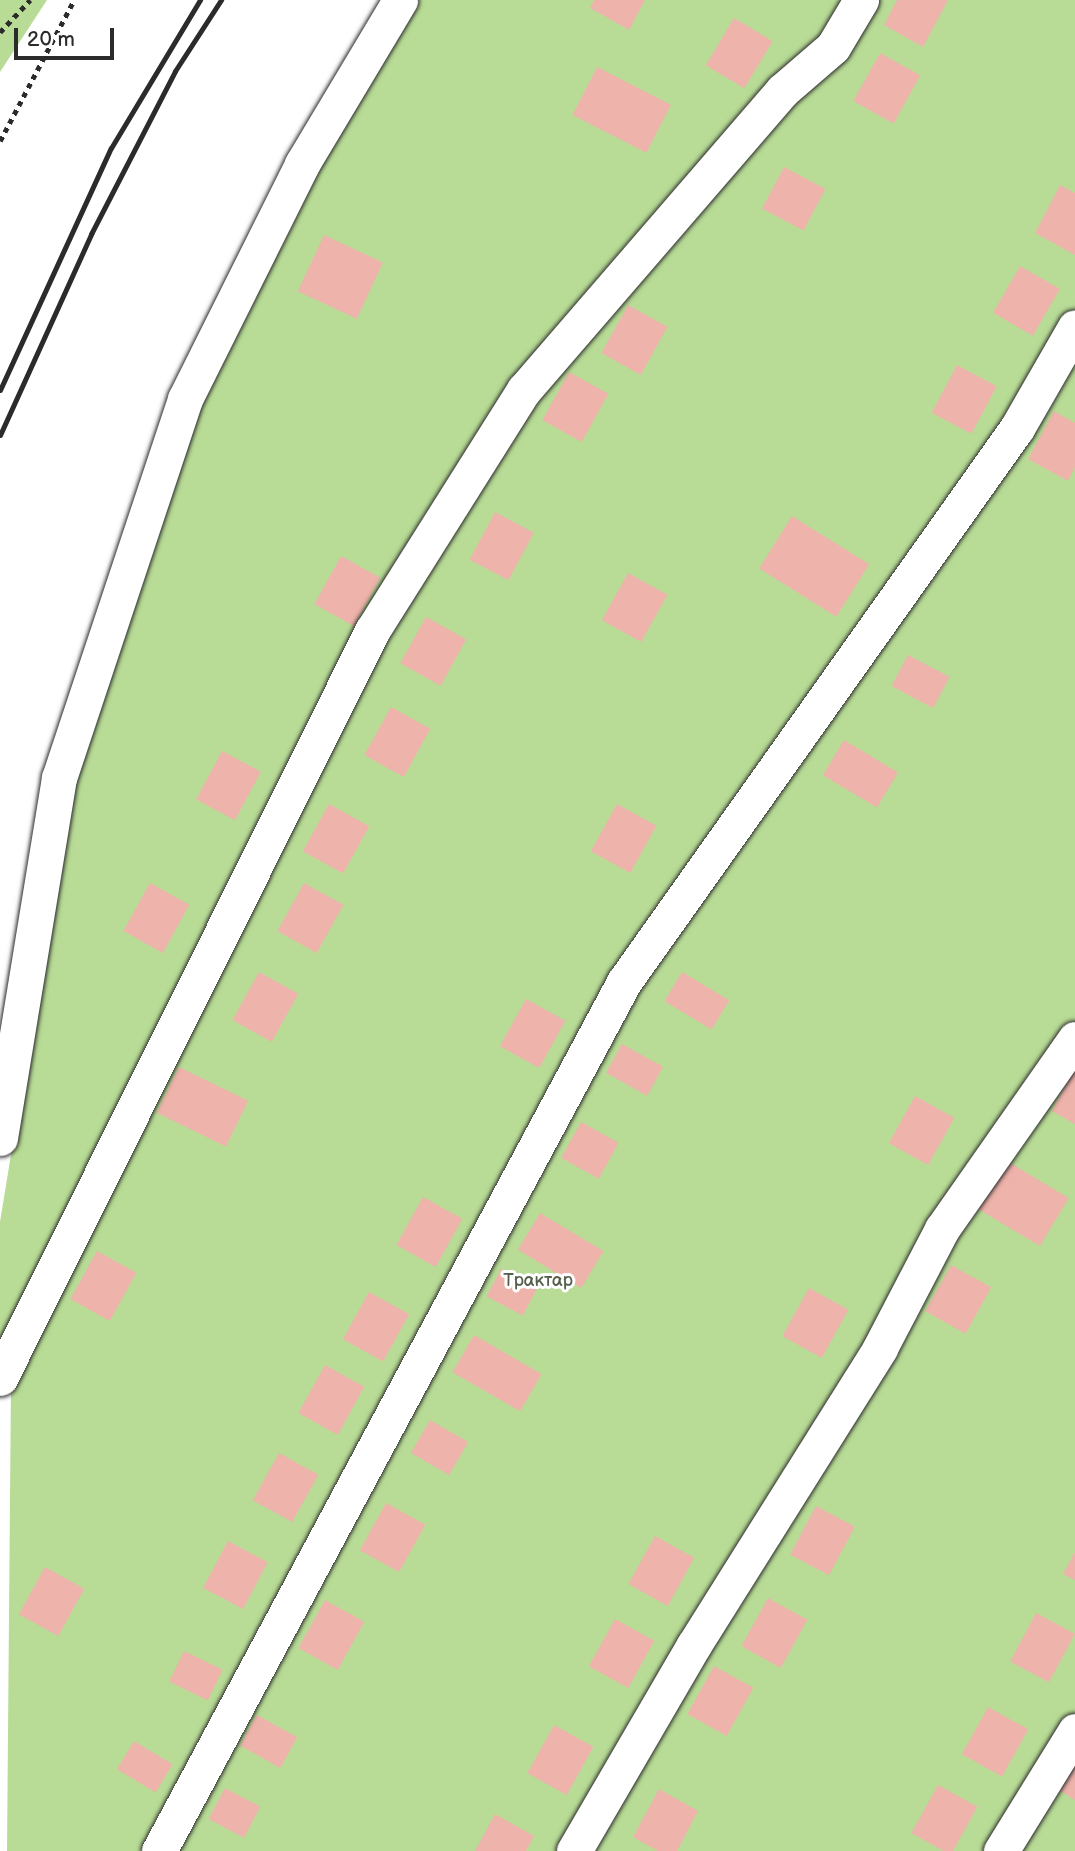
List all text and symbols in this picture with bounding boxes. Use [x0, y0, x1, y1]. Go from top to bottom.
scale bar [18, 14, 117, 58]
text: 20 m [27, 27, 75, 52]
park label: Трактар [503, 1270, 573, 1292]

